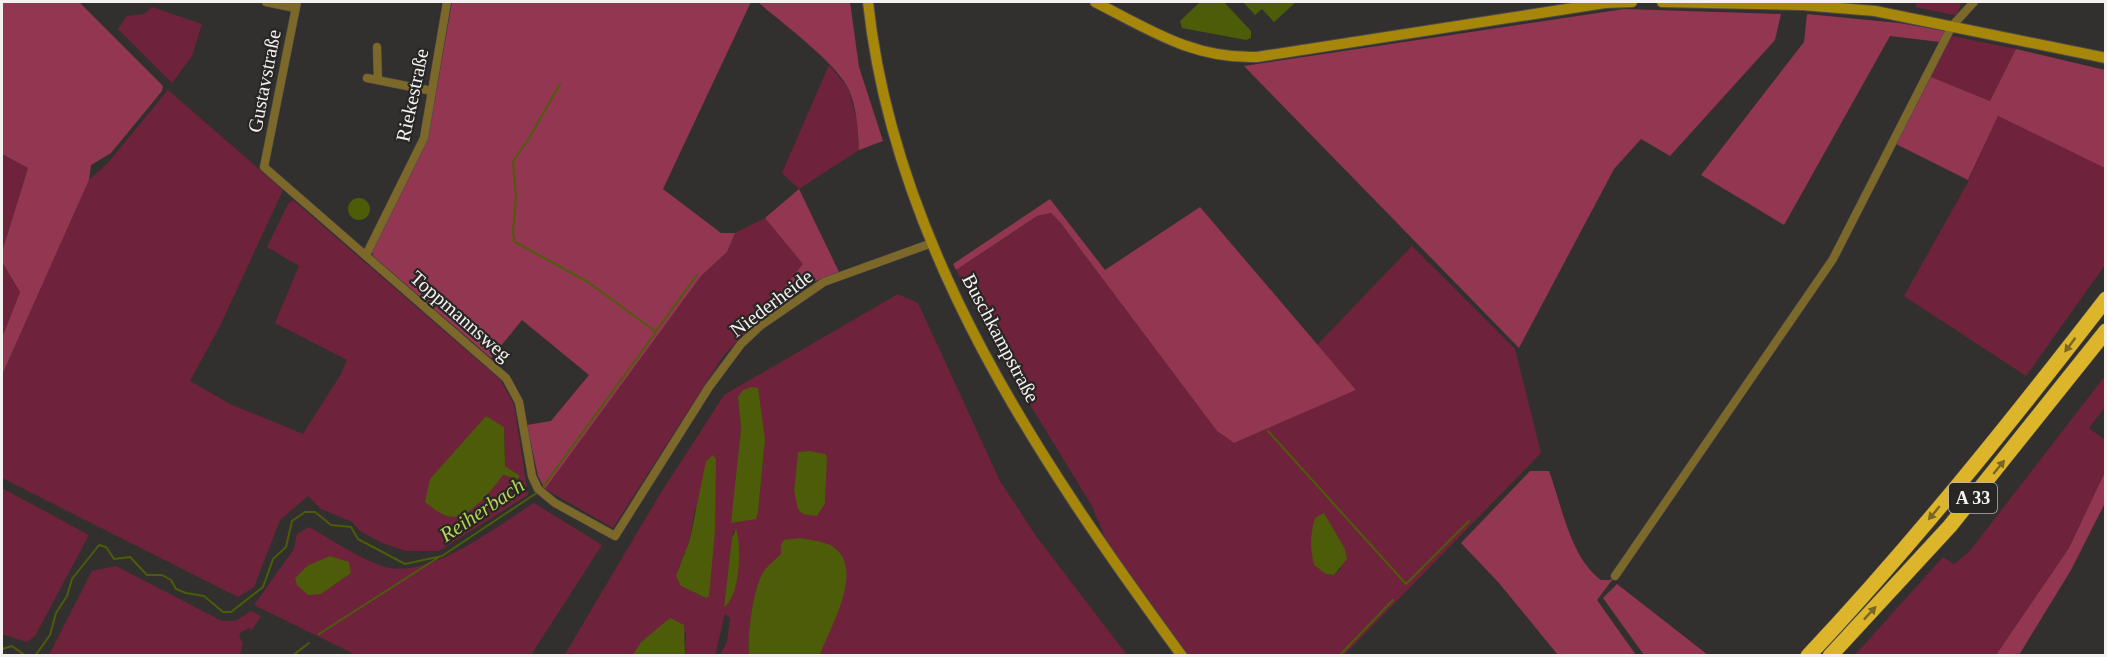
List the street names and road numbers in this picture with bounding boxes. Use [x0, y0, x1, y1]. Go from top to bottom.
street label: Gustavstraße [243, 28, 285, 134]
street label: Riekestraße [391, 46, 433, 143]
street label: Niederheide [725, 265, 817, 341]
street label: Toppmannsweg [405, 266, 516, 367]
street label: Buschkampstraße [957, 270, 1044, 407]
road number: A 33 [1949, 483, 1997, 513]

